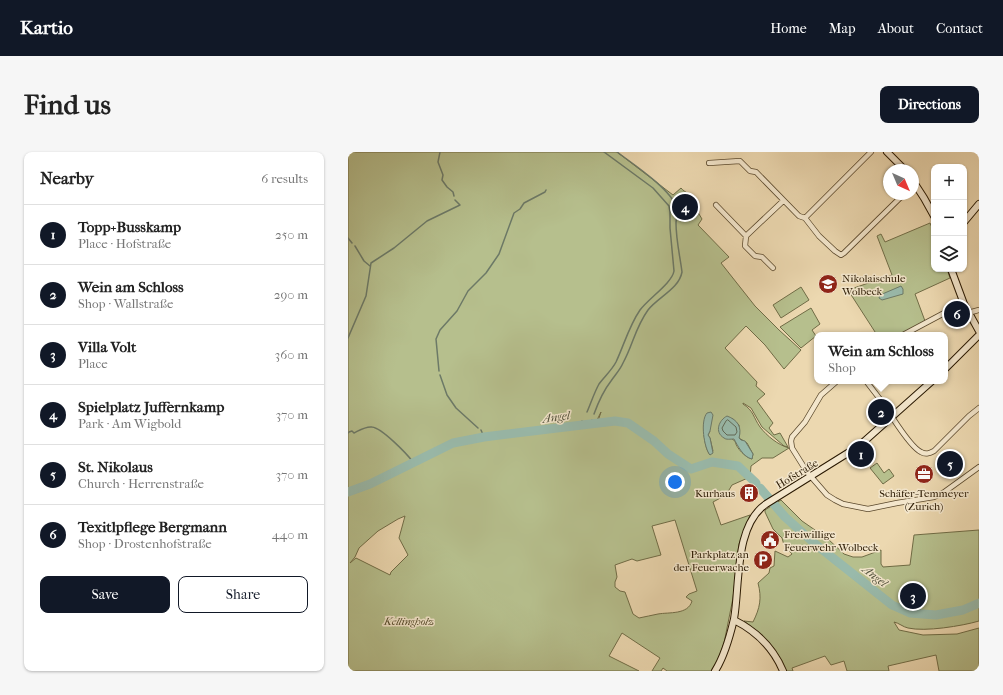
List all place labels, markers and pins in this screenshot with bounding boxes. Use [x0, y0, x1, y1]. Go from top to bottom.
pin: 4 [672, 192, 698, 222]
place label: Nikolaischule Wolbeck [841, 272, 906, 298]
school or university icon: Nikolaischule Wolbeck [817, 273, 839, 295]
pin: 6 [944, 299, 970, 329]
pin: 2 [868, 397, 894, 427]
pin: 1 [848, 439, 874, 469]
pin: 5 [937, 449, 963, 479]
office icon: Schäfer-Temmeyer (Zurich) [913, 463, 935, 485]
building icon: Kurhaus [738, 482, 760, 504]
place label: Kurhaus [695, 487, 735, 500]
place label: Schäfer-Temmeyer (Zurich) [879, 487, 969, 513]
place label: Freiwillige Feuerwehr Wolbeck [784, 528, 879, 554]
public building icon: Freiwillige Feuerwehr Wolbeck [759, 529, 781, 551]
place label: Parkplatz an der Feuerwache [673, 548, 750, 574]
parking icon: Parkplatz an der Feuerwache [752, 549, 774, 571]
pin: 3 [900, 581, 926, 611]

